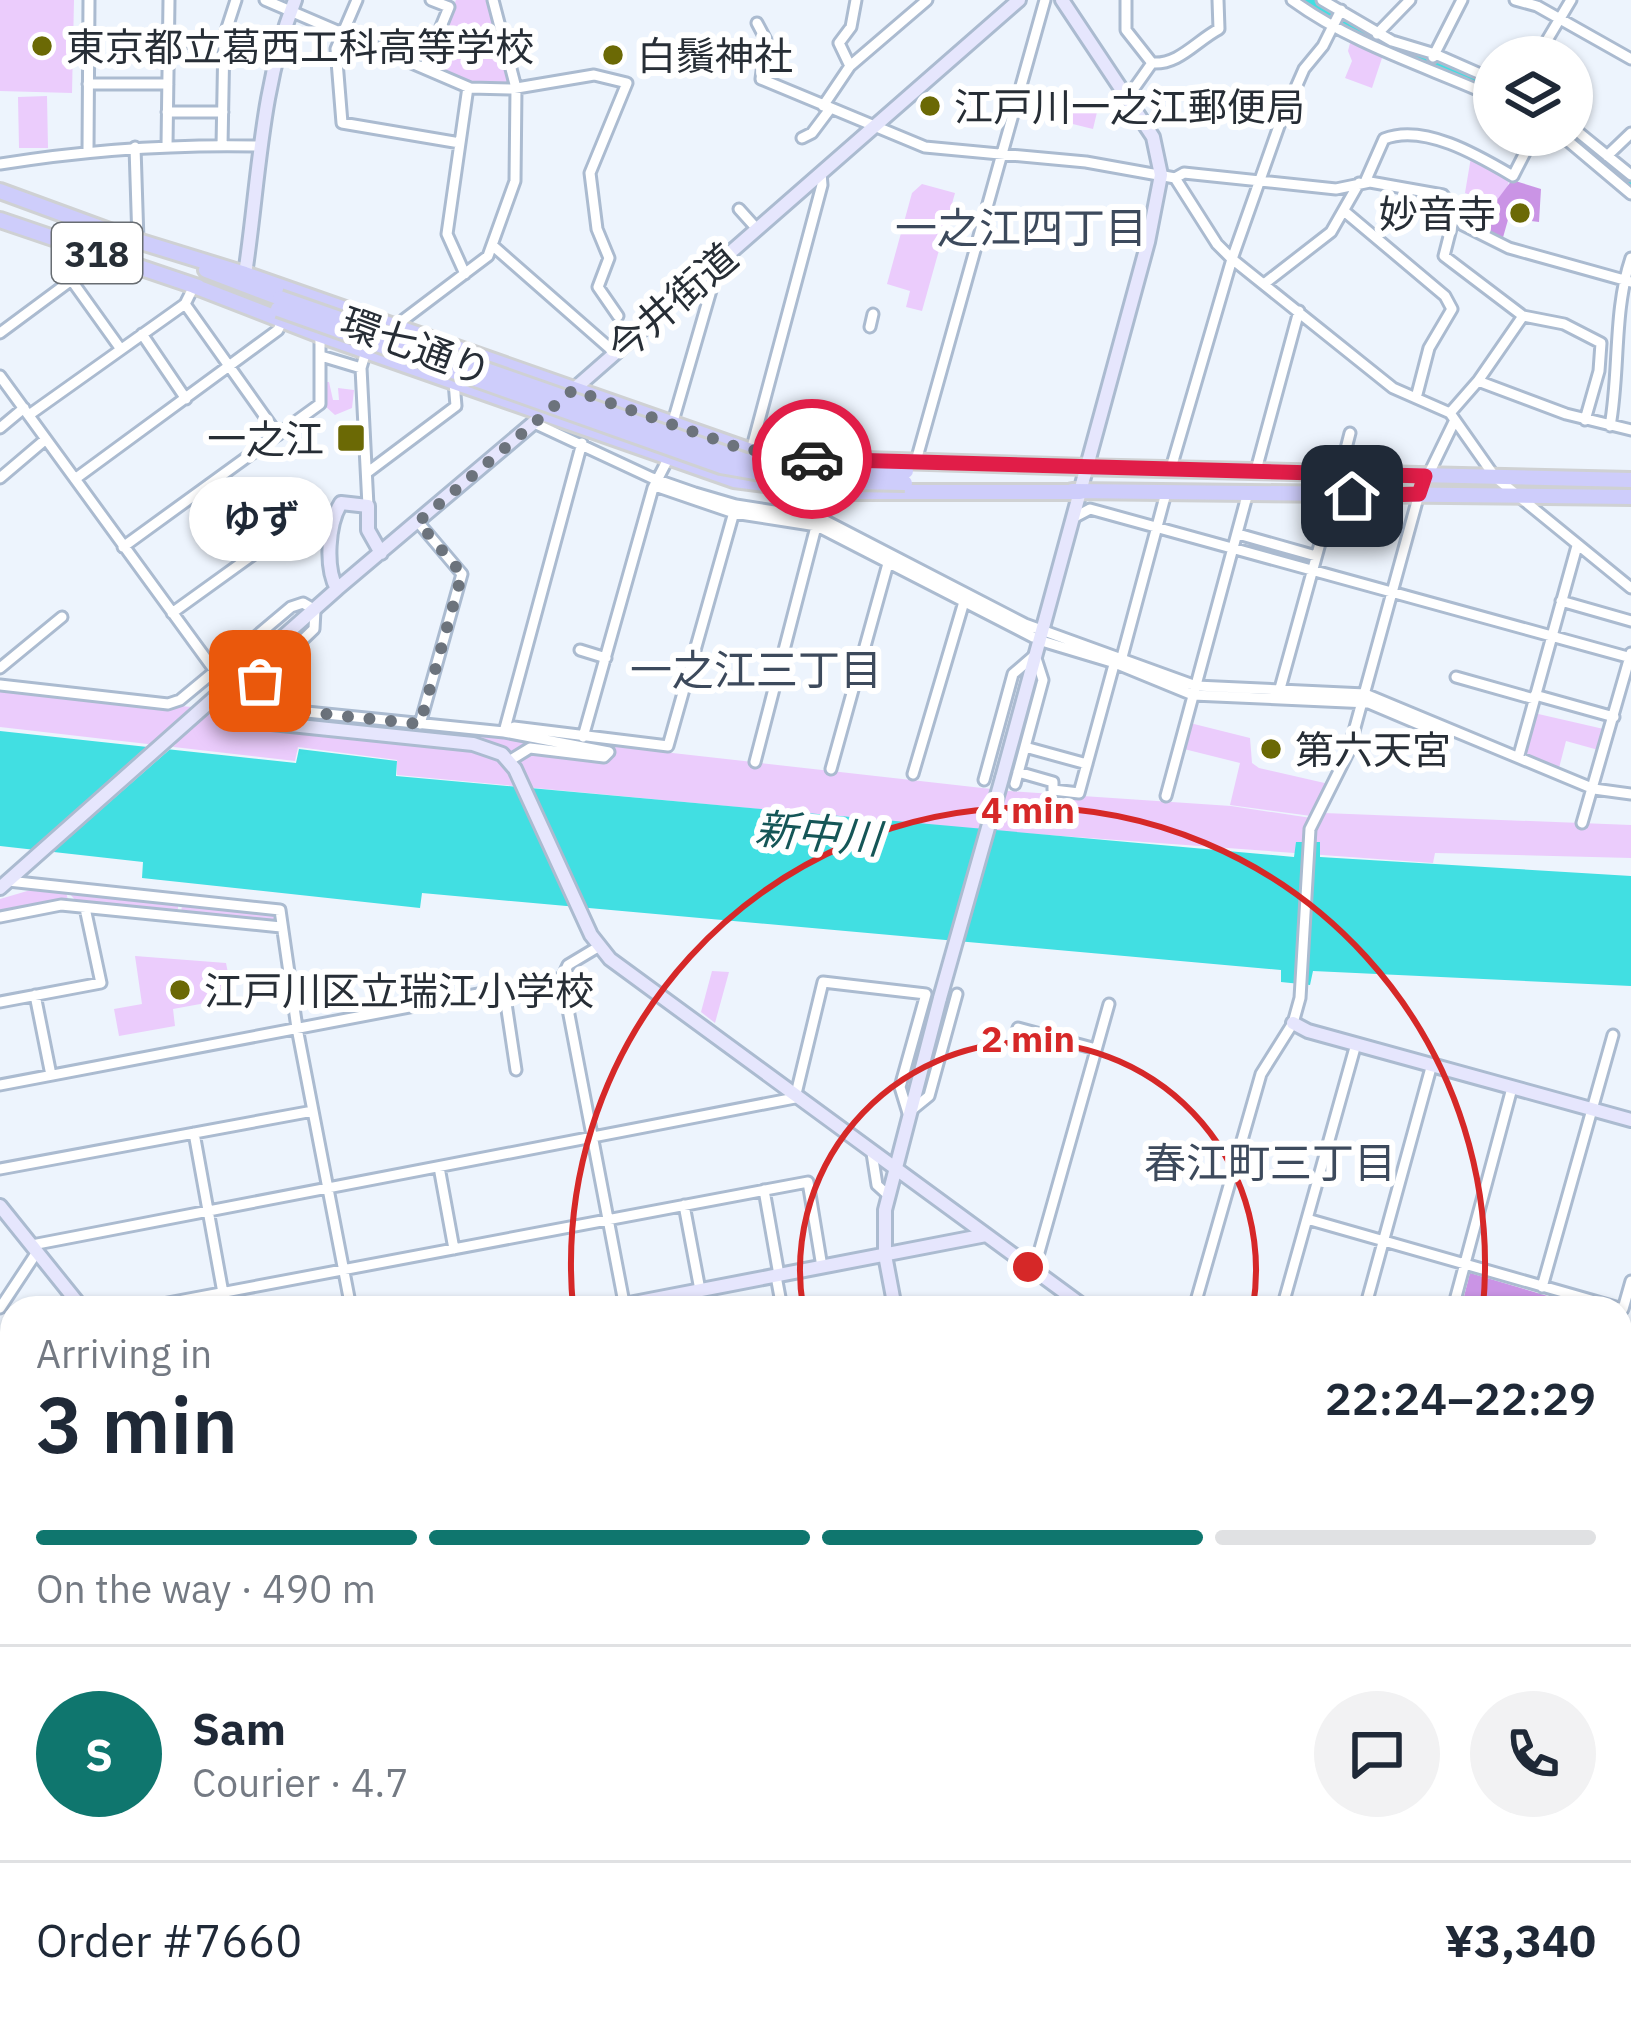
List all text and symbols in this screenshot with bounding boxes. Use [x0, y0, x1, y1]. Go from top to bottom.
place label: 東京都立葛西工科高等学校 [66, 21, 534, 72]
place label: 白鬚神社 [637, 30, 793, 81]
marker: 東京都立葛西工科高等学校 [29, 33, 55, 59]
map controls [1473, 36, 1593, 156]
button: layers [1473, 36, 1593, 156]
marker: 白鬚神社 [600, 42, 626, 68]
place label: 江戸川一之江郵便局 [954, 81, 1305, 132]
marker: 江戸川一之江郵便局 [917, 93, 943, 119]
place label: 妙音寺 [1379, 188, 1496, 239]
district label: 一之江四丁目 [895, 200, 1147, 255]
marker: 妙音寺 [1507, 200, 1533, 226]
road number: 318 [52, 223, 142, 283]
street label: 今井街道 [596, 232, 748, 372]
street label: 環七通り [334, 295, 498, 397]
courier [752, 399, 872, 519]
place label: 一之江 [207, 413, 324, 464]
marker: 一之江 [335, 422, 367, 454]
icon: car [779, 426, 845, 492]
pin [1301, 445, 1403, 547]
icon: home [1319, 463, 1385, 529]
callout: ゆず [188, 477, 332, 561]
text: ゆず [222, 493, 300, 544]
pin [209, 630, 311, 732]
district label: 一之江三丁目 [630, 642, 882, 697]
icon: bag [227, 648, 293, 714]
place label: 第六天宮 [1295, 724, 1451, 775]
marker: 第六天宮 [1258, 736, 1284, 762]
text: 4 min [981, 786, 1075, 833]
water label: 新中川 [753, 800, 887, 866]
place label: 江戸川区立瑞江小学校 [204, 965, 594, 1016]
marker: 江戸川区立瑞江小学校 [167, 977, 193, 1003]
text: 2 min [981, 1015, 1075, 1062]
district label: 春江町三丁目 [1144, 1135, 1396, 1190]
centre of rings [1007, 1246, 1049, 1288]
text: Arriving in [36, 1328, 212, 1379]
text: 22:24–22:29 [1325, 1369, 1596, 1427]
text: 3 min [36, 1373, 238, 1474]
text: On the way · 490 m [36, 1563, 376, 1614]
button: chat [1314, 1691, 1440, 1817]
button: phone [1470, 1691, 1596, 1817]
text: Sam [192, 1699, 286, 1757]
text: S [85, 1725, 113, 1783]
text: Courier · 4.7 [192, 1757, 409, 1808]
text: Order #7660 [36, 1911, 302, 1969]
text: ¥3,340 [1445, 1911, 1596, 1969]

